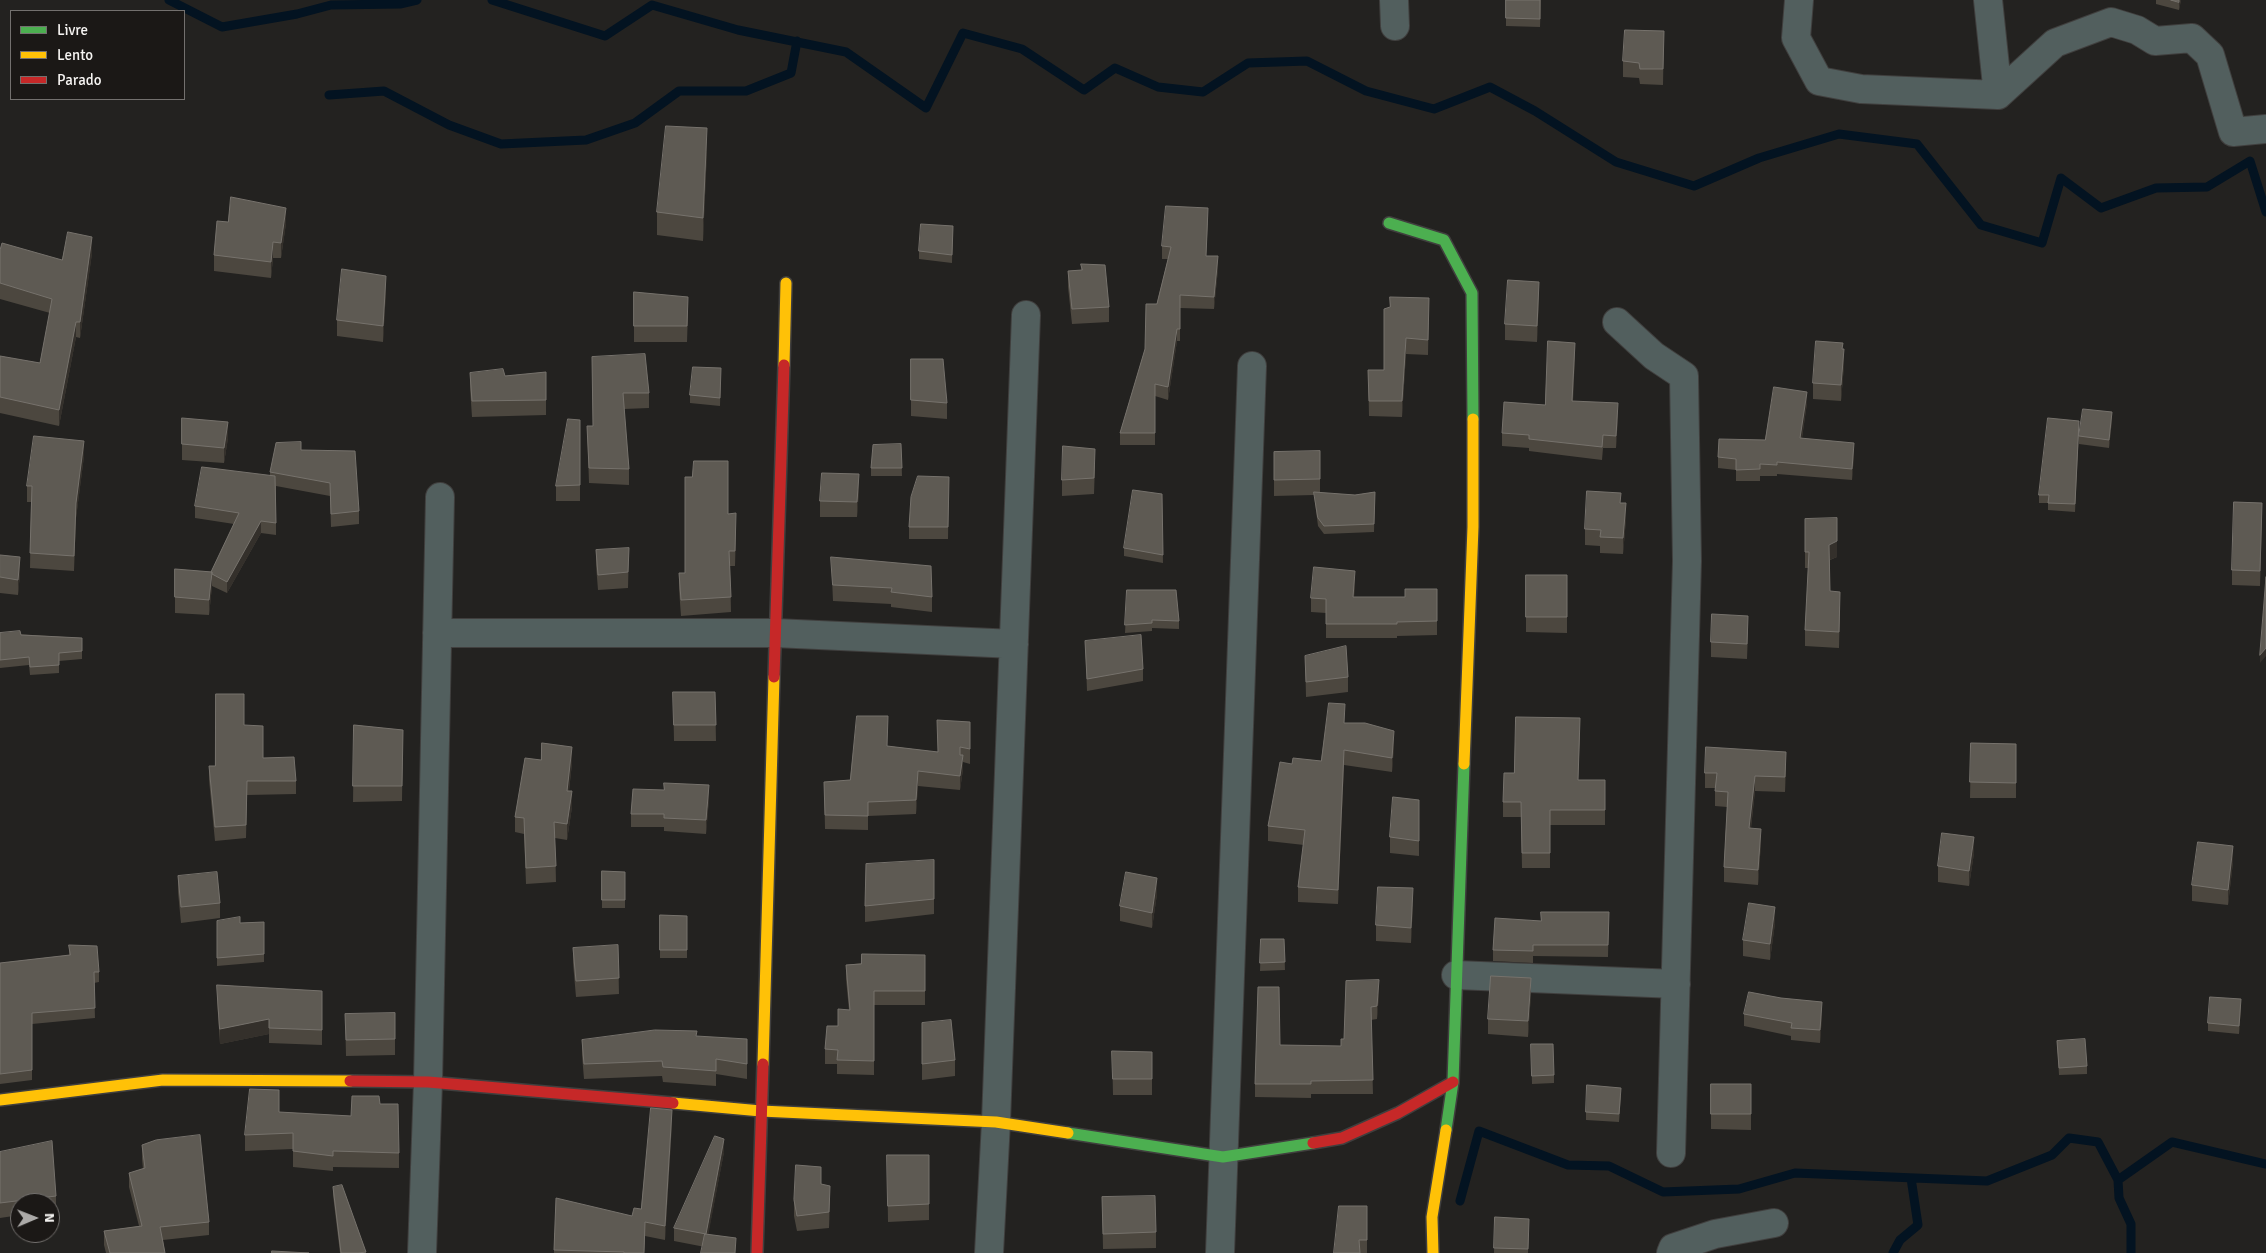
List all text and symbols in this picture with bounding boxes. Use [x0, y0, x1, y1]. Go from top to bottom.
legend [10, 10, 185, 100]
text: Livre [57, 21, 88, 39]
text: Lento [57, 46, 93, 64]
text: Parado [57, 71, 102, 89]
north arrow [10, 1193, 60, 1243]
text: N [41, 1213, 58, 1223]

